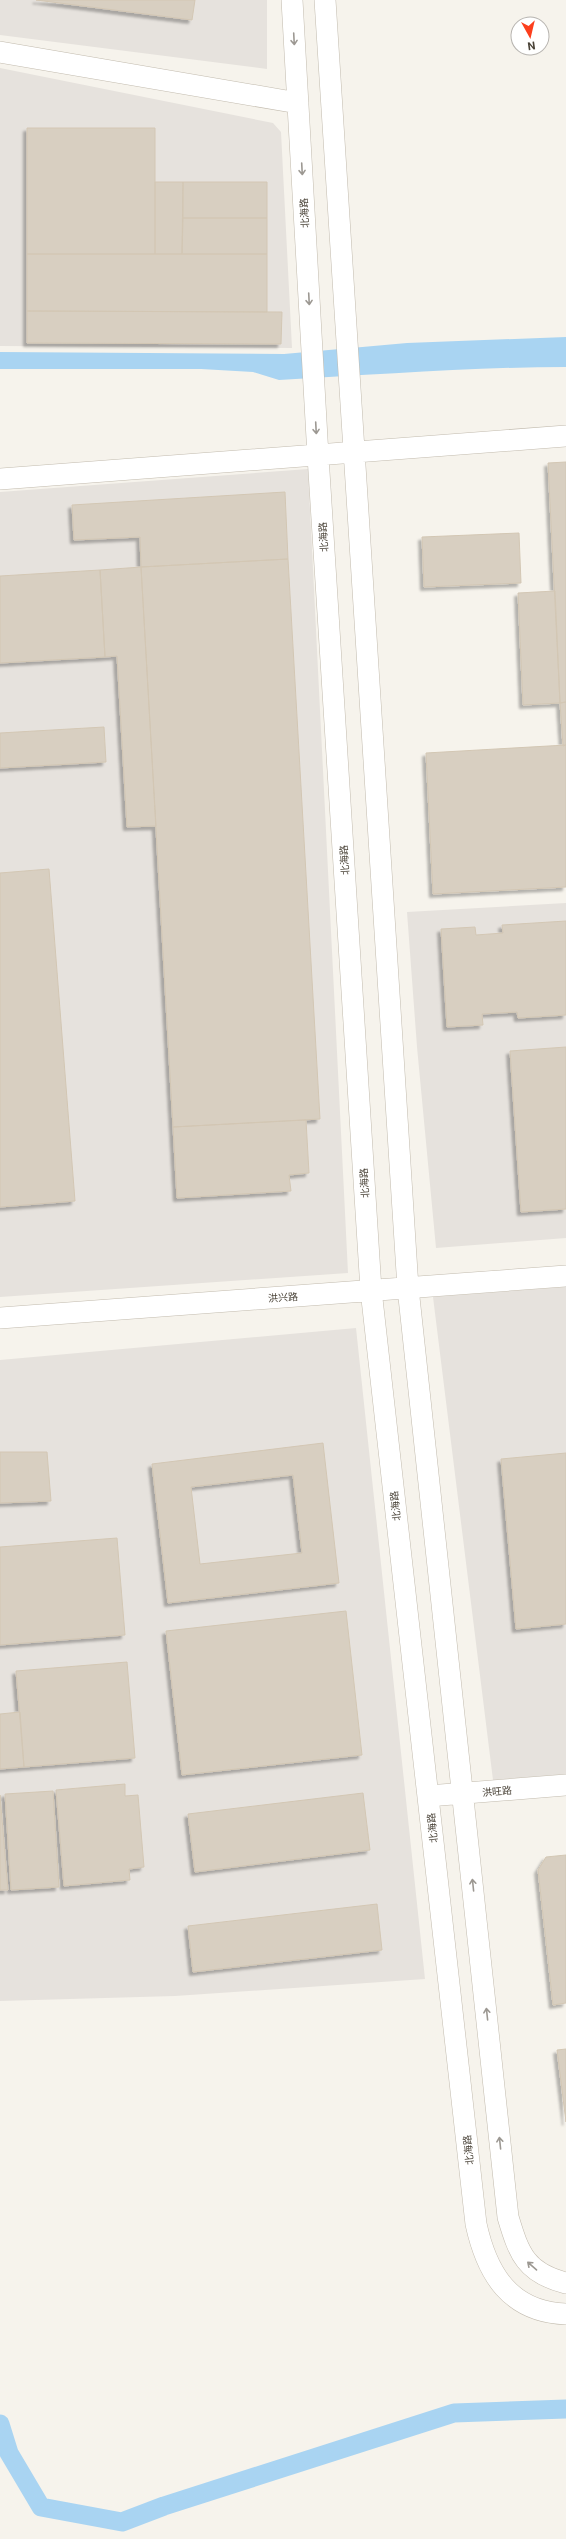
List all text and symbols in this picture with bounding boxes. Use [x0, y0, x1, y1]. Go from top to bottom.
north arrow [510, 16, 550, 56]
one-way arrow [290, 32, 298, 45]
text: N [526, 38, 536, 52]
one-way arrow [298, 162, 305, 175]
street label: 北海路 [298, 198, 311, 228]
one-way arrow [305, 292, 313, 305]
one-way arrow [313, 421, 320, 434]
street label: 北海路 [317, 522, 330, 552]
street label: 北海路 [338, 845, 351, 875]
street label: 北海路 [358, 1168, 371, 1198]
street label: 洪兴路 [268, 1291, 298, 1304]
street label: 北海路 [388, 1490, 403, 1521]
street label: 洪旺路 [482, 1785, 512, 1798]
street label: 北海路 [425, 1812, 440, 1843]
one-way arrow [469, 1878, 476, 1891]
one-way arrow [483, 2008, 490, 2021]
street label: 北海路 [461, 2134, 476, 2165]
one-way arrow [497, 2137, 504, 2150]
one-way arrow [526, 2262, 537, 2271]

